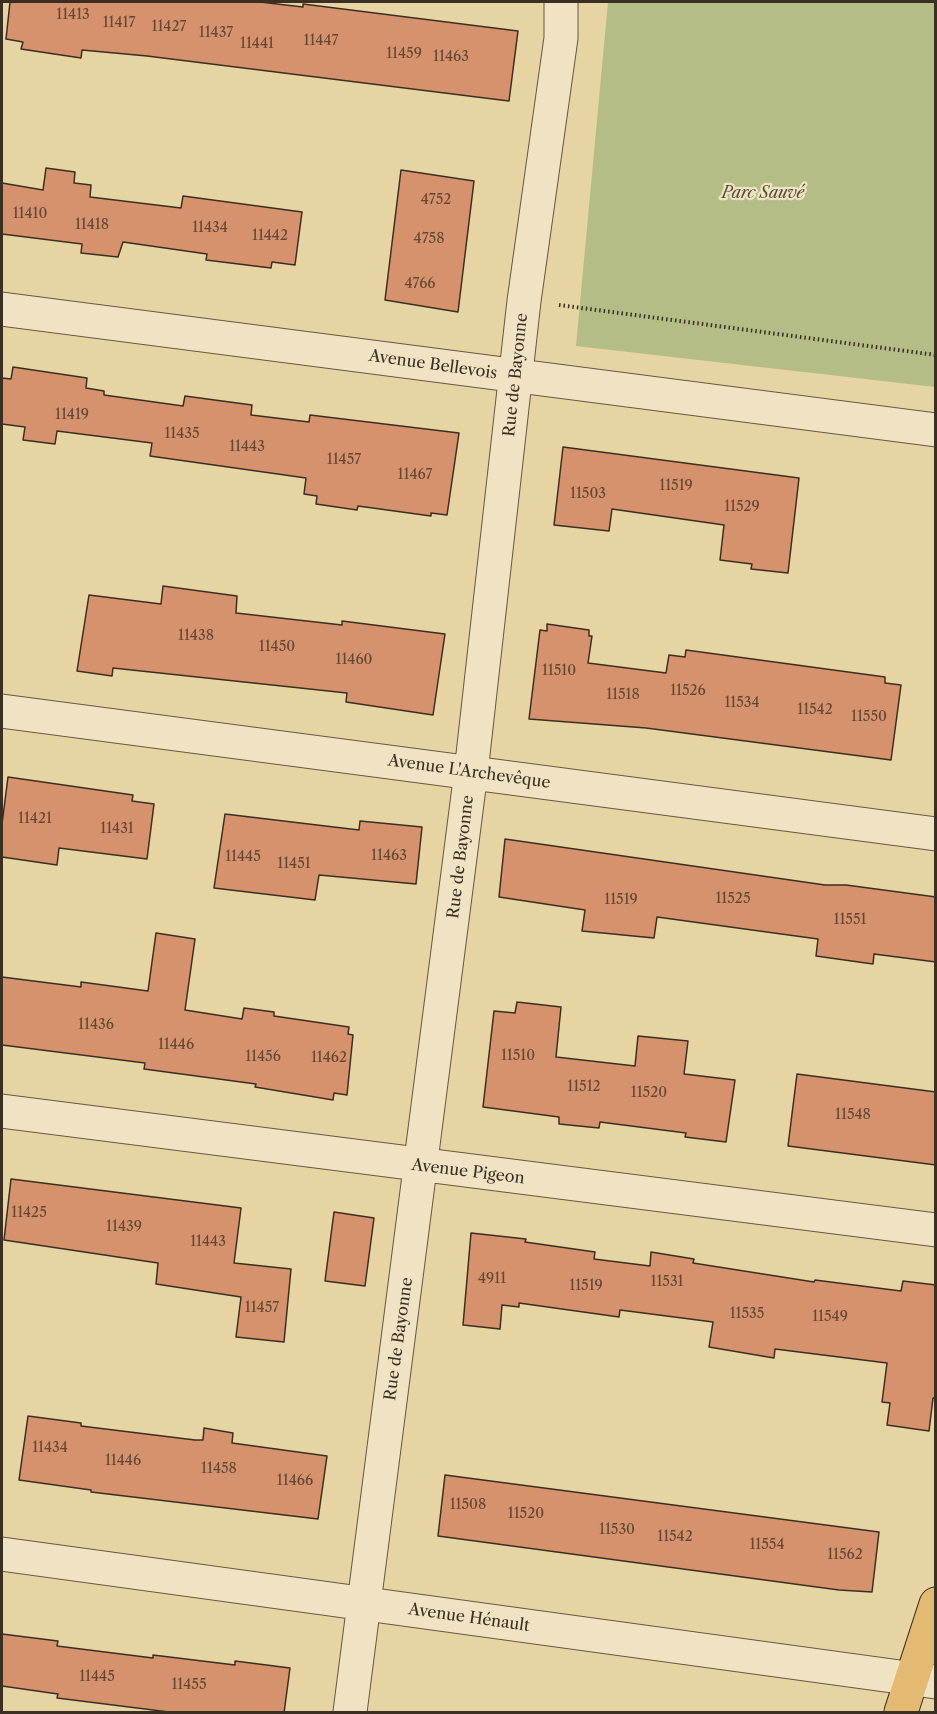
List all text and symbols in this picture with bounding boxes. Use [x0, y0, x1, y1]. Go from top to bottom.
house number: 11413 [56, 7, 90, 23]
house number: 11417 [103, 15, 135, 31]
house number: 11427 [152, 19, 186, 35]
house number: 11437 [199, 25, 233, 41]
house number: 11447 [304, 33, 338, 49]
house number: 11441 [240, 36, 274, 52]
house number: 11459 [386, 46, 422, 62]
house number: 11463 [433, 49, 469, 65]
park label: Parc Sauvé [722, 183, 804, 203]
house number: 4752 [421, 192, 451, 208]
house number: 11410 [13, 206, 47, 222]
house number: 11418 [75, 217, 109, 233]
house number: 11434 [192, 220, 228, 236]
house number: 11442 [252, 228, 288, 244]
house number: 4758 [414, 231, 444, 247]
house number: 4766 [404, 276, 436, 292]
street label: Rue de Bayonne [500, 312, 532, 438]
street label: Avenue Bellevois [368, 346, 498, 384]
house number: 11419 [55, 407, 89, 423]
house number: 11435 [164, 426, 200, 442]
house number: 11443 [229, 439, 265, 455]
house number: 11457 [327, 452, 361, 468]
house number: 11467 [398, 467, 432, 483]
house number: 11519 [659, 478, 693, 494]
house number: 11503 [570, 486, 606, 502]
house number: 11529 [724, 499, 760, 515]
house number: 11438 [178, 628, 214, 644]
house number: 11450 [259, 639, 295, 655]
house number: 11460 [336, 652, 372, 668]
house number: 11510 [542, 663, 576, 679]
house number: 11526 [670, 683, 706, 699]
house number: 11518 [606, 687, 640, 703]
house number: 11534 [724, 695, 760, 711]
house number: 11542 [797, 702, 833, 718]
house number: 11550 [851, 709, 887, 725]
street label: Avenue L'Archevêque [386, 751, 552, 793]
street label: Rue de Bayonne [444, 794, 478, 920]
house number: 11421 [18, 811, 52, 827]
house number: 11431 [100, 821, 134, 837]
house number: 11463 [371, 848, 407, 864]
house number: 11445 [225, 849, 261, 865]
house number: 11451 [277, 856, 311, 872]
house number: 11525 [715, 891, 751, 907]
house number: 11519 [604, 892, 638, 908]
house number: 11551 [834, 912, 866, 928]
house number: 11436 [78, 1017, 114, 1033]
house number: 11446 [158, 1037, 194, 1053]
house number: 11510 [501, 1048, 535, 1064]
house number: 11456 [245, 1049, 281, 1065]
house number: 11462 [311, 1050, 347, 1066]
house number: 11512 [567, 1079, 601, 1095]
house number: 11520 [631, 1085, 667, 1101]
house number: 11548 [835, 1107, 871, 1123]
street label: Avenue Pigeon [410, 1156, 526, 1188]
house number: 11425 [11, 1205, 47, 1221]
house number: 11439 [106, 1219, 142, 1235]
house number: 11443 [190, 1234, 226, 1250]
house number: 4911 [478, 1271, 506, 1287]
house number: 11531 [651, 1274, 683, 1290]
street label: Rue de Bayonne [381, 1276, 417, 1402]
house number: 11519 [569, 1278, 603, 1294]
house number: 11457 [245, 1300, 279, 1316]
house number: 11535 [730, 1306, 764, 1322]
house number: 11549 [812, 1309, 848, 1325]
house number: 11434 [32, 1440, 68, 1456]
house number: 11446 [105, 1453, 141, 1469]
house number: 11458 [201, 1461, 237, 1477]
house number: 11466 [277, 1473, 313, 1489]
house number: 11508 [450, 1497, 486, 1513]
house number: 11520 [508, 1506, 544, 1522]
house number: 11530 [599, 1522, 635, 1538]
house number: 11542 [657, 1529, 693, 1545]
house number: 11554 [749, 1537, 785, 1553]
house number: 11562 [827, 1547, 863, 1563]
street label: Avenue Hénault [407, 1600, 531, 1636]
house number: 11445 [79, 1669, 115, 1685]
house number: 11455 [171, 1677, 207, 1693]

